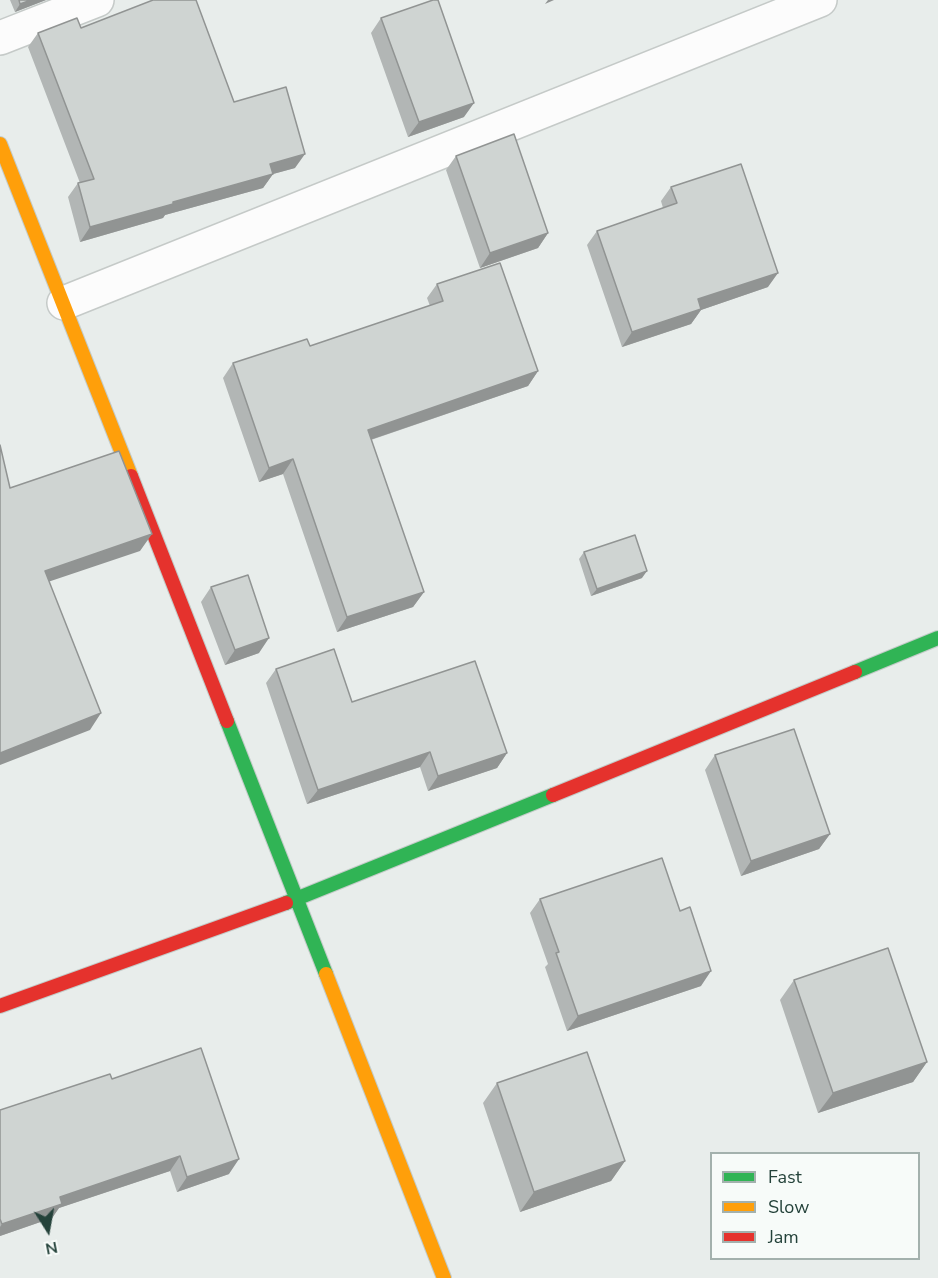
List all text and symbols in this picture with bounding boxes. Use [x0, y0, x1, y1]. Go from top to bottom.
legend [710, 1152, 920, 1260]
text: Fast [768, 1165, 802, 1189]
text: Slow [768, 1195, 809, 1219]
north arrow [18, 1200, 78, 1260]
text: Jam [768, 1225, 799, 1249]
text: N [43, 1236, 59, 1260]

